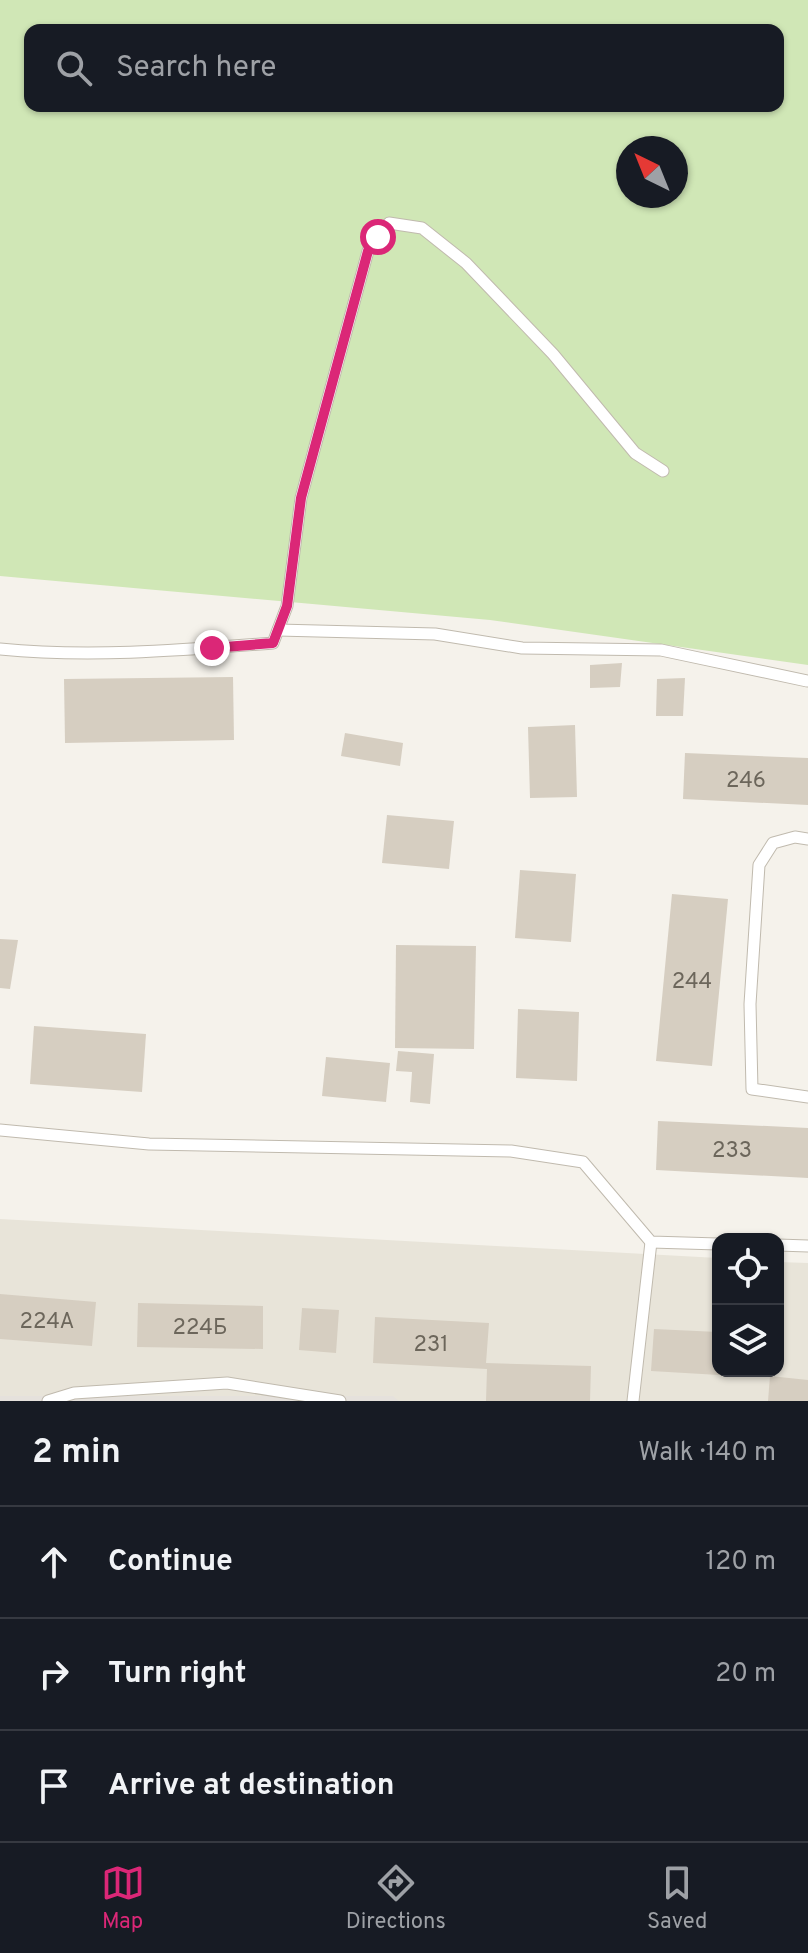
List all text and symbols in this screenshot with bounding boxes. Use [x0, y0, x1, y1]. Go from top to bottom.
search box [24, 24, 784, 112]
icon: search [52, 46, 96, 90]
text: Search here [116, 50, 276, 87]
north arrow [616, 136, 688, 208]
route start [360, 219, 396, 255]
route end [194, 630, 230, 666]
house number: 246 [726, 768, 766, 795]
house number: 244 [672, 969, 712, 996]
house number: 233 [712, 1138, 752, 1165]
map controls [712, 1233, 784, 1377]
button: locate [712, 1233, 784, 1305]
button: layers [712, 1305, 784, 1377]
house number: 224А [20, 1309, 74, 1336]
house number: 224Б [173, 1315, 227, 1342]
house number: 231 [414, 1332, 448, 1359]
text: 2 min [32, 1432, 121, 1475]
text: Walk · 140 m [638, 1437, 776, 1470]
icon: ahead [32, 1540, 76, 1584]
text: Continue [108, 1544, 233, 1581]
text: 120 m [706, 1546, 776, 1579]
icon: right [32, 1652, 76, 1696]
text: Turn right [108, 1656, 246, 1693]
text: 20 m [715, 1658, 776, 1691]
icon: arrive [32, 1764, 76, 1808]
text: Arrive at destination [108, 1768, 394, 1805]
tab: Map [101, 1861, 145, 1936]
tab: Directions [346, 1861, 446, 1936]
tab: Saved [647, 1861, 707, 1936]

